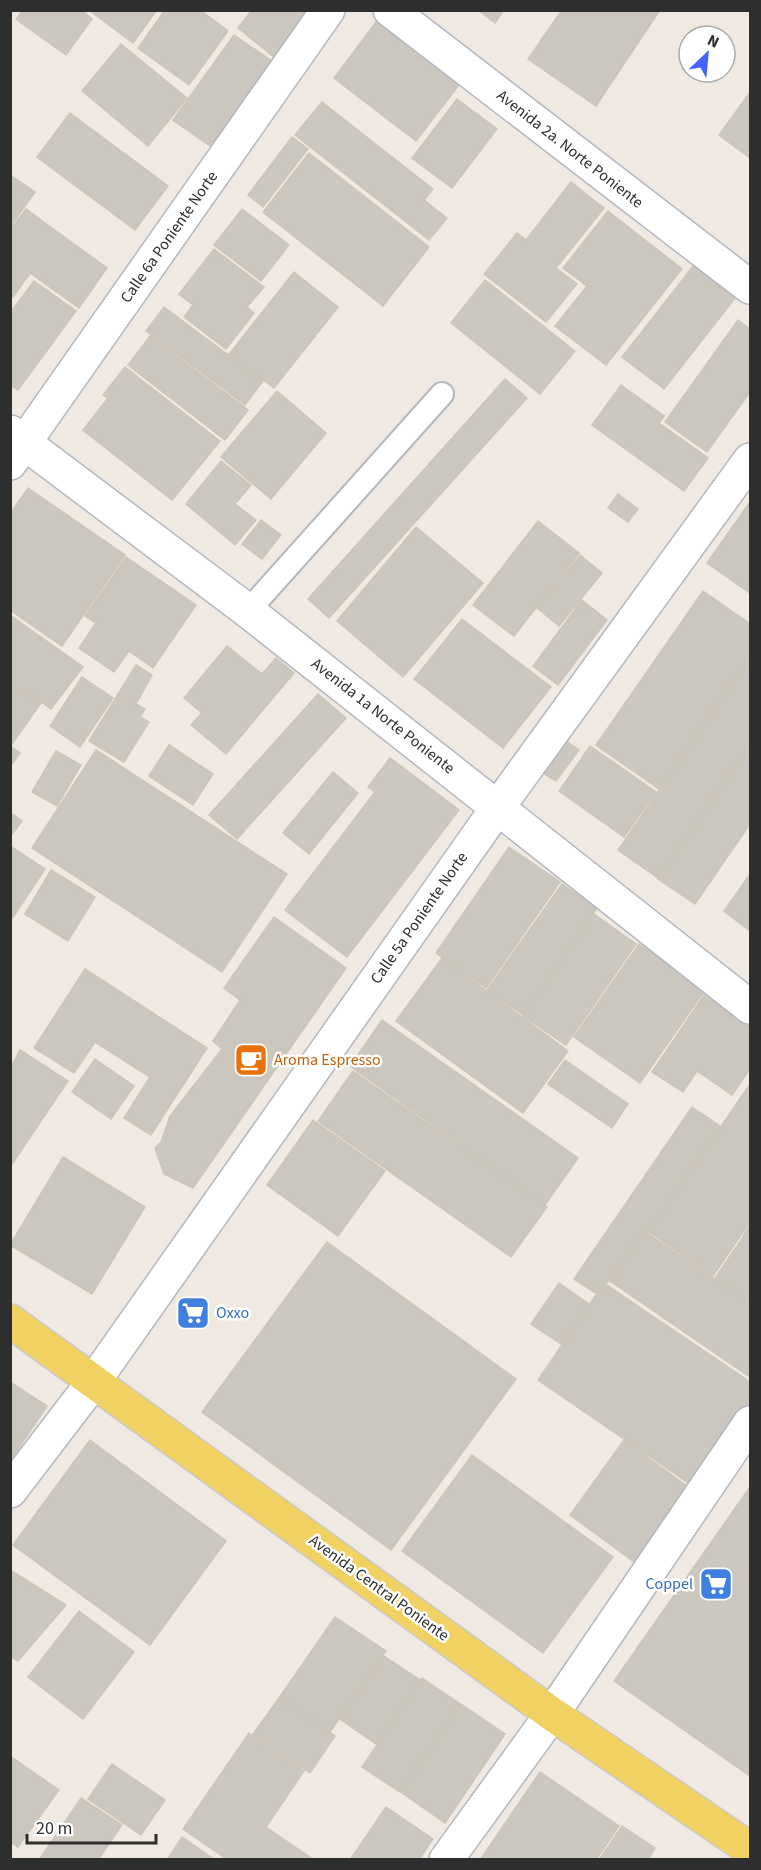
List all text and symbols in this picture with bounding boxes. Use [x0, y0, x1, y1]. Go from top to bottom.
north arrow [677, 24, 737, 84]
text: N [704, 29, 723, 54]
street label: Avenida 2a. Norte Poniente [492, 85, 648, 213]
street label: Calle 6a Poniente Norte [115, 167, 223, 307]
street label: Avenida 1a Norte Poniente [307, 653, 459, 779]
street label: Calle 5a Poniente Norte [365, 848, 473, 988]
cafe icon: Aroma Espresso [233, 1042, 269, 1078]
place label: Aroma Espresso [274, 1049, 381, 1071]
supermarket icon: Oxxo [175, 1295, 211, 1331]
place label: Oxxo [216, 1302, 249, 1324]
street label: Avenida Central Poniente [304, 1530, 454, 1646]
supermarket icon: Coppel [698, 1566, 734, 1602]
place label: Coppel [645, 1573, 693, 1595]
scale bar [27, 1807, 156, 1845]
text: 20 m [36, 1816, 72, 1841]

